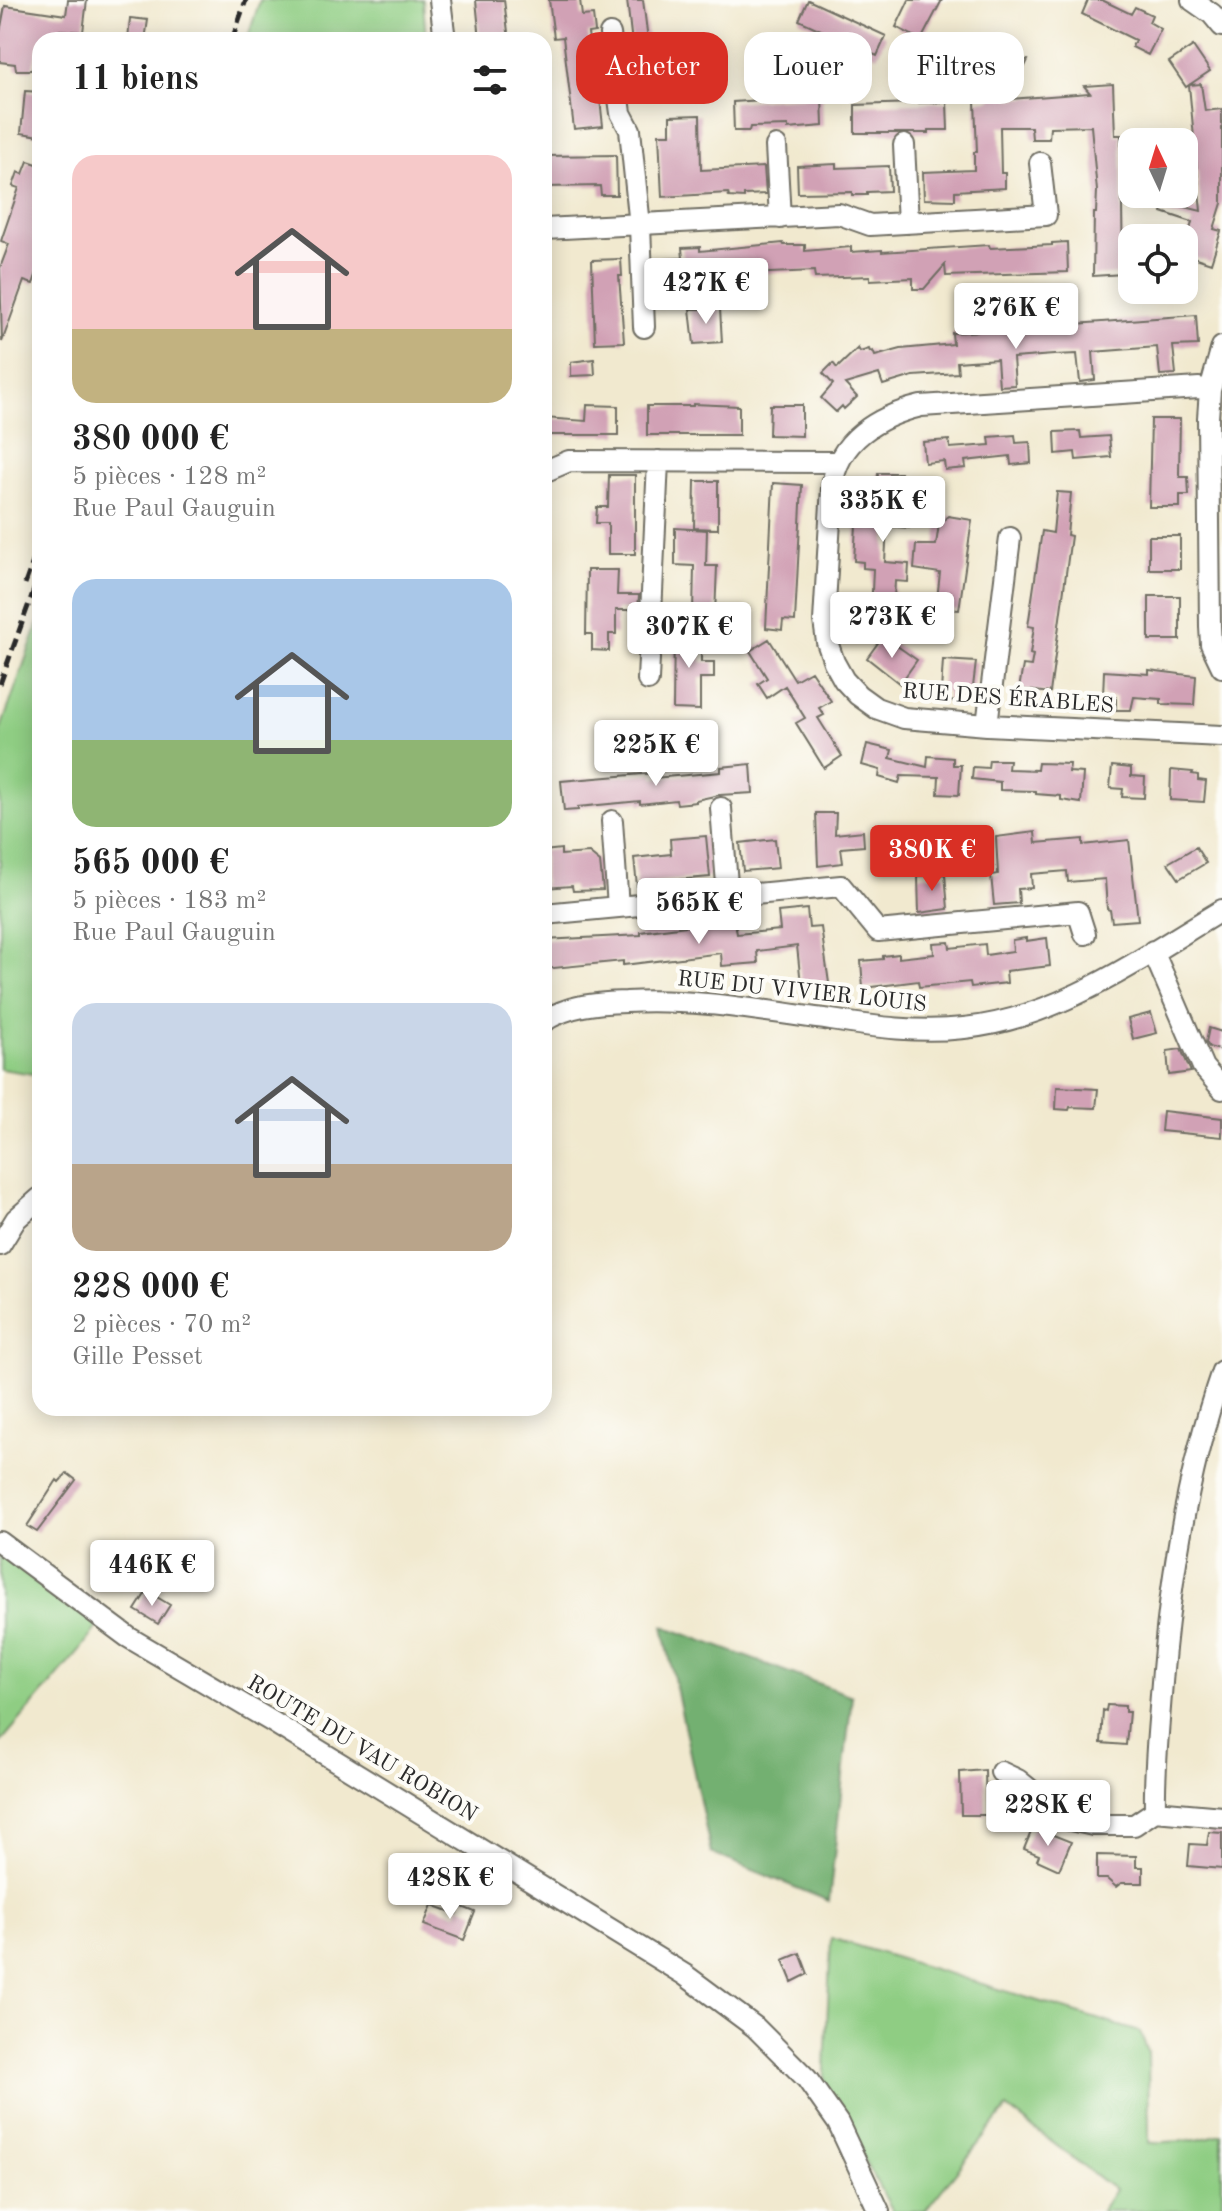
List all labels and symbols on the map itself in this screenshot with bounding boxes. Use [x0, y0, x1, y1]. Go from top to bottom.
north arrow [1118, 128, 1198, 208]
pin: 427K € [641, 258, 771, 326]
pin: 276K € [951, 283, 1081, 351]
pin: 335K € [818, 476, 948, 544]
pin: 273K € [827, 592, 957, 660]
pin: 307K € [624, 602, 754, 670]
street label: RUE DES ÉRABLES [901, 678, 1115, 717]
pin: 225K € [591, 720, 721, 788]
pin: 380K € [867, 825, 997, 893]
pin: 565K € [634, 878, 764, 946]
street label: RUE DU VIVIER LOUIS [676, 968, 928, 1016]
pin: 446K € [87, 1540, 217, 1608]
street label: ROUTE DU VAU ROBION [243, 1672, 481, 1826]
pin: 228K € [983, 1780, 1113, 1848]
pin: 428K € [385, 1853, 515, 1921]

